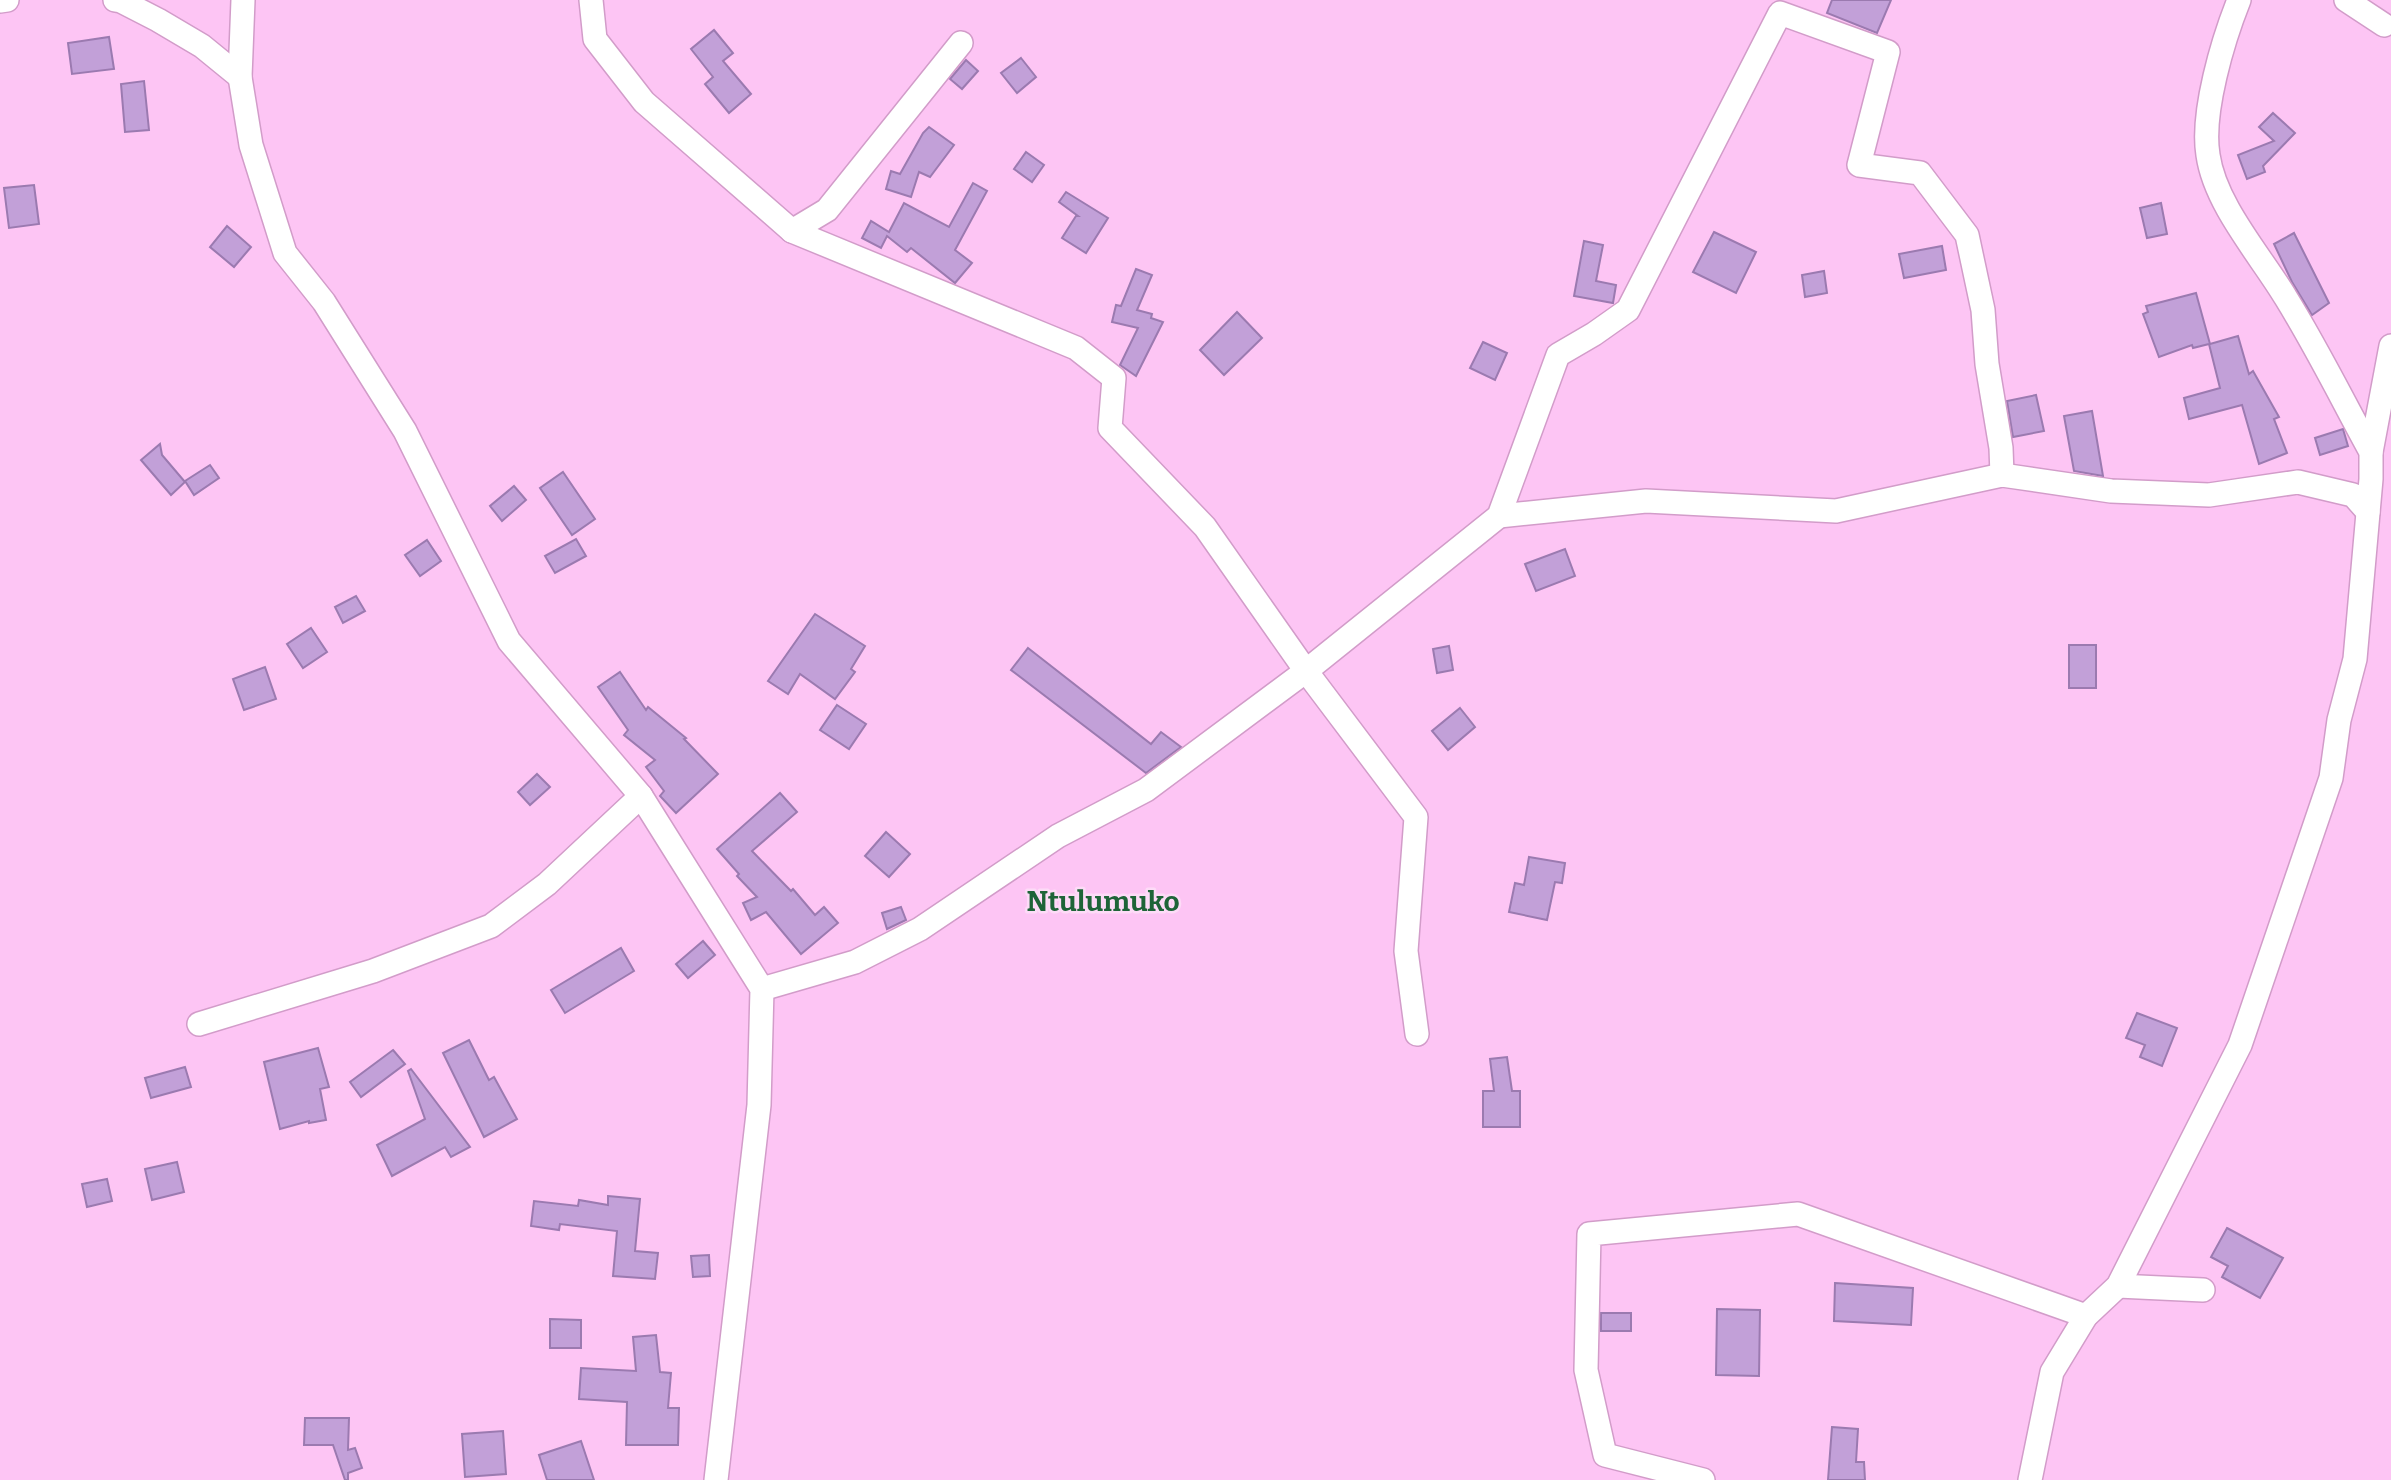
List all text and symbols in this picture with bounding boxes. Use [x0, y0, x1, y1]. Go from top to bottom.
district label: Ntulumuko [1026, 885, 1180, 918]

